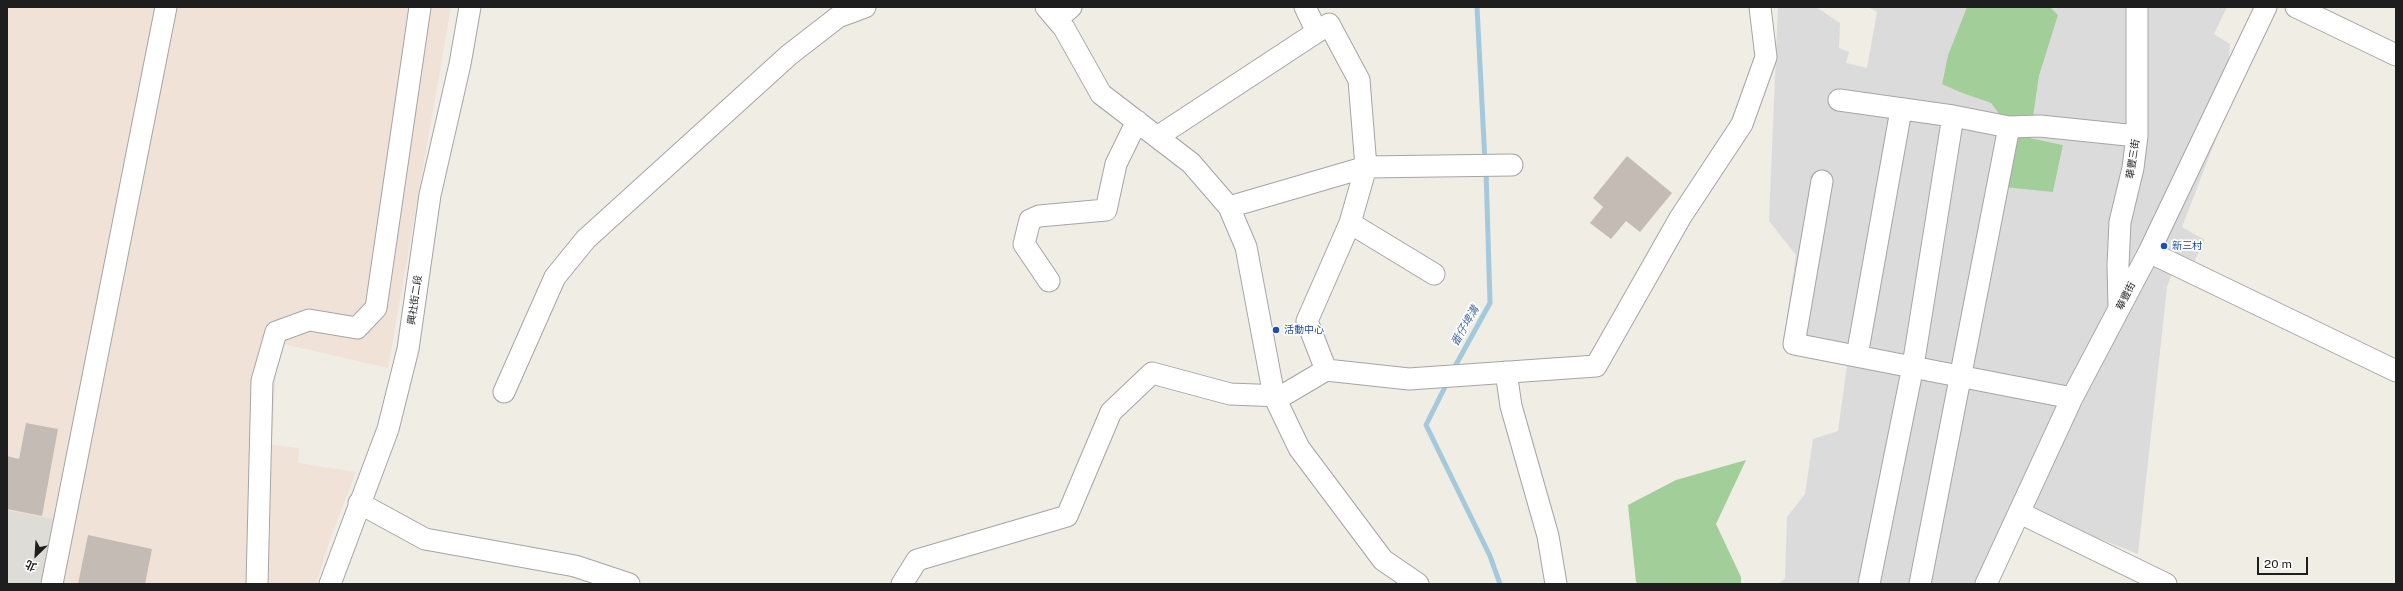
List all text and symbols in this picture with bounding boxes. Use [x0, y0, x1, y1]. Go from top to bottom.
street label: 華豐三街 [2124, 138, 2142, 180]
place label: 新三村 [2172, 240, 2202, 252]
marker: 新三村 [2159, 241, 2169, 251]
street label: 興社街二段 [406, 274, 424, 326]
street label: 華豐街 [2114, 280, 2138, 312]
water label: 番仔埤溝 [1448, 304, 1482, 348]
place label: 活動中心 [1284, 324, 1324, 336]
marker: 活動中心 [1271, 325, 1281, 335]
north arrow [16, 535, 56, 575]
scale bar [2259, 549, 2310, 575]
text: 20 m [2264, 557, 2292, 571]
text: 北 [23, 558, 38, 574]

